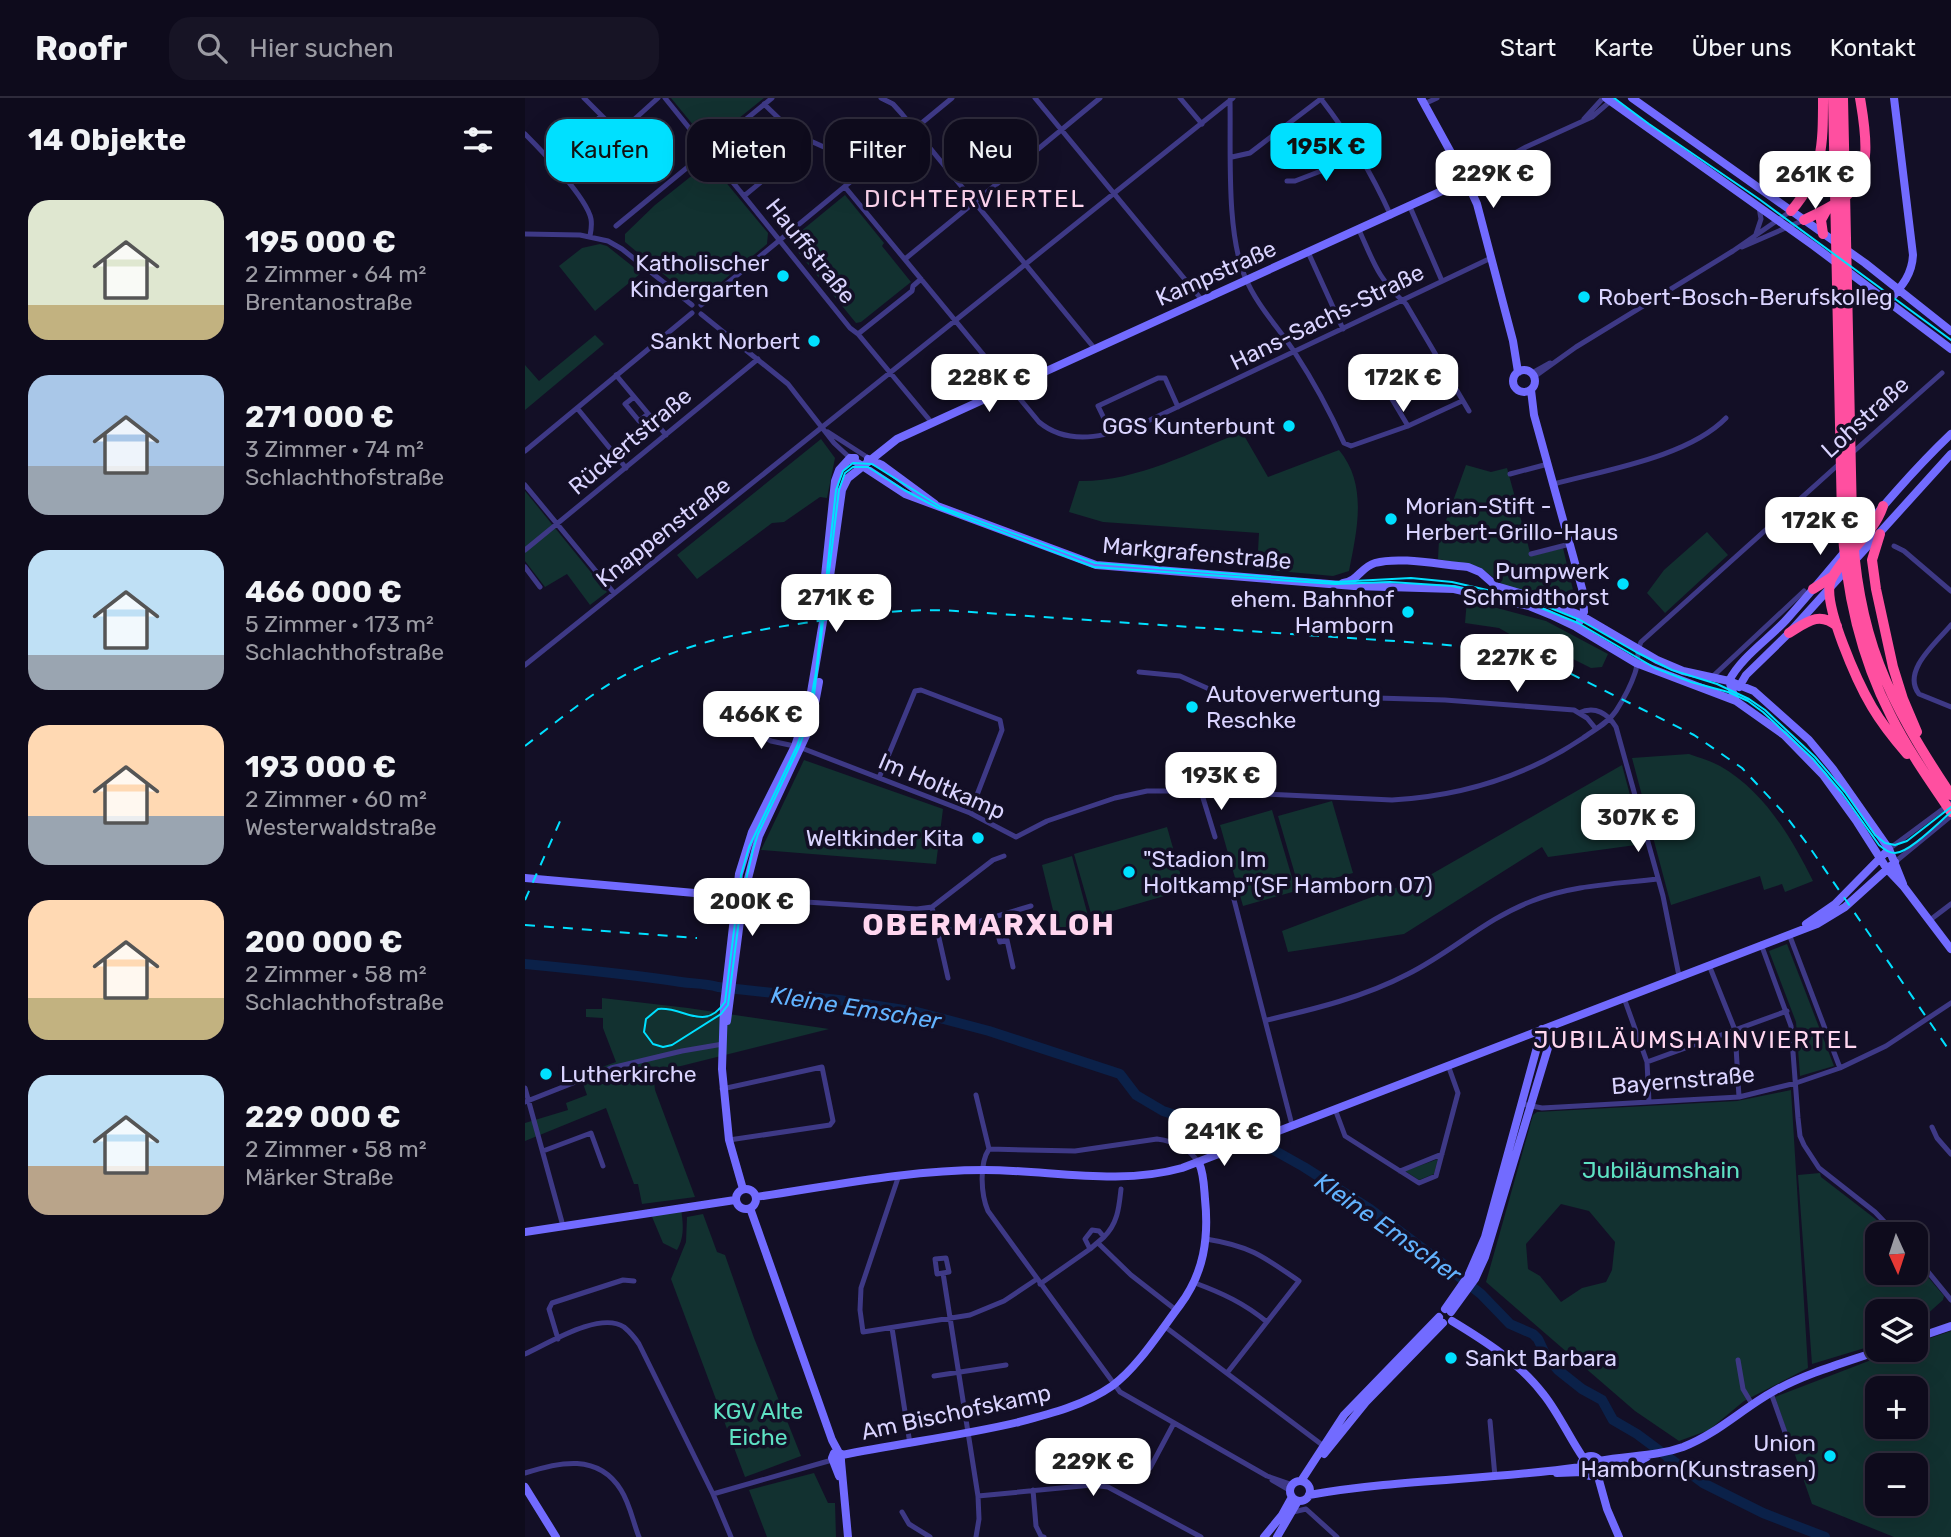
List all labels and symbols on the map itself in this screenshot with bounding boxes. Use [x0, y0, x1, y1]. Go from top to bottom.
pin: 195K € [1269, 123, 1383, 183]
pin: 229K € [1436, 150, 1550, 210]
pin: 261K € [1758, 152, 1872, 211]
district label: DICHTERVIERTEL [864, 185, 1086, 213]
street label: Hauffstraße [760, 193, 862, 309]
street label: Kampstraße [1151, 234, 1281, 312]
place label: Katholischer Kindergarten [630, 249, 769, 303]
street label: Hans-Sachs-Straße [1225, 258, 1429, 376]
marker: Katholischer Kindergarten [775, 268, 791, 284]
place label: Robert-Bosch-Berufskolleg [1598, 283, 1893, 311]
marker: Robert-Bosch-Berufskolleg [1576, 289, 1592, 305]
place label: Sankt Norbert [650, 327, 800, 355]
marker: Sankt Norbert [806, 333, 822, 349]
pin: 228K € [932, 354, 1046, 414]
pin: 172K € [1346, 354, 1460, 414]
street label: Lohstraße [1815, 370, 1915, 464]
street label: Rückertstraße [563, 381, 697, 501]
place label: GGS Kunterbunt [1102, 412, 1275, 440]
marker: GGS Kunterbunt [1281, 418, 1297, 434]
street label: Knappenstraße [590, 471, 736, 593]
place label: Morian-Stift - Herbert-Grillo-Haus [1405, 492, 1618, 546]
pin: 172K € [1763, 498, 1877, 557]
marker: Morian-Stift - Herbert-Grillo-Haus [1383, 511, 1399, 527]
street label: Markgrafenstraße [1101, 531, 1293, 575]
place label: Pumpwerk Schmidthorst [1463, 557, 1609, 611]
pin: 271K € [779, 574, 893, 634]
marker: Pumpwerk Schmidthorst [1615, 576, 1631, 592]
place label: ehem. Bahnhof Hamborn [1230, 585, 1394, 639]
marker: ehem. Bahnhof Hamborn [1400, 604, 1416, 620]
pin: 227K € [1460, 634, 1574, 694]
place label: Autoverwertung Reschke [1206, 680, 1381, 734]
pin: 466K € [704, 692, 818, 751]
marker: Autoverwertung Reschke [1184, 699, 1200, 715]
street label: Im Holtkamp [874, 747, 1010, 825]
pin: 193K € [1164, 752, 1278, 812]
pin: 307K € [1581, 794, 1695, 854]
place label: Weltkinder Kita [806, 824, 964, 852]
marker: Weltkinder Kita [970, 830, 986, 846]
place label: "Stadion Im Holtkamp"(SF Hamborn 07) [1143, 845, 1433, 899]
marker: "Stadion Im Holtkamp"(SF Hamborn 07) [1121, 864, 1137, 880]
pin: 200K € [695, 878, 809, 938]
district label: OBERMARXLOH [862, 907, 1116, 943]
water label: Kleine Emscher [769, 981, 944, 1035]
district label: JUBILÄUMSHAINVIERTEL [1533, 1026, 1859, 1054]
place label: Lutherkirche [560, 1060, 697, 1088]
street label: Bayernstraße [1610, 1060, 1756, 1100]
marker: Lutherkirche [538, 1066, 554, 1082]
pin: 241K € [1167, 1108, 1281, 1168]
park label: Jubiläumshain [1582, 1156, 1740, 1184]
water label: Kleine Emscher [1310, 1167, 1467, 1289]
north arrow [1865, 1222, 1929, 1284]
place label: Sankt Barbara [1465, 1344, 1617, 1372]
marker: Sankt Barbara [1443, 1350, 1459, 1366]
street label: Am Bischofskamp [859, 1378, 1053, 1446]
park label: KGV Alte Eiche [713, 1397, 803, 1451]
place label: Union Hamborn(Kunstrasen) [1580, 1429, 1816, 1483]
pin: 229K € [1036, 1438, 1150, 1498]
marker: Union Hamborn(Kunstrasen) [1822, 1448, 1838, 1464]

